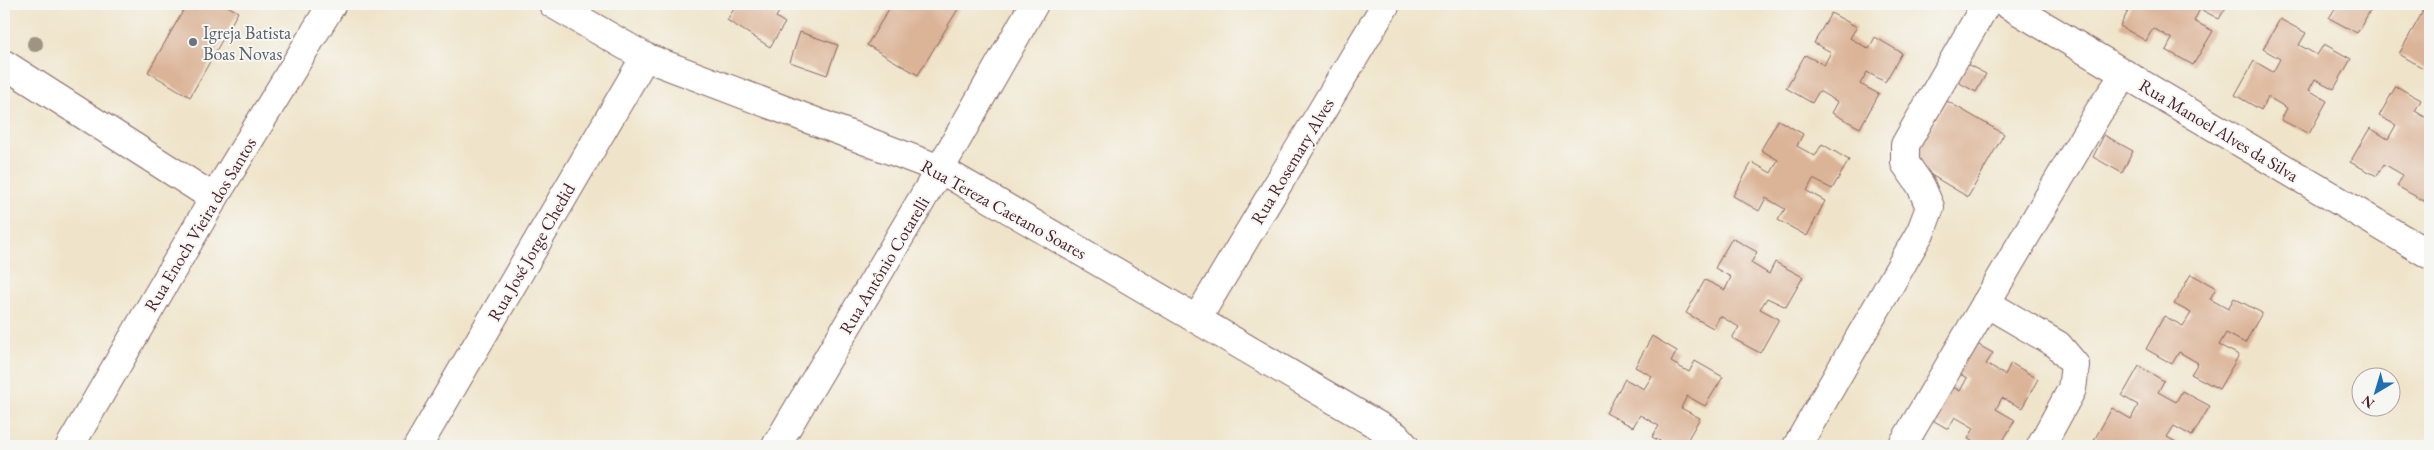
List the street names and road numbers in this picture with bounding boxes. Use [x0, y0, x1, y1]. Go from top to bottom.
street label: Rua Manoel Alves da Silva [2135, 73, 2304, 187]
street label: Rua Rosemary Alves [1245, 93, 1339, 228]
street label: Rua Enoch Vieira dos Santos [139, 133, 261, 315]
street label: Rua Tereza Caetano Soares [917, 154, 1091, 264]
street label: Rua José Jorge Chedid [482, 178, 580, 325]
street label: Rua Antônio Cotarelli [834, 191, 935, 338]

